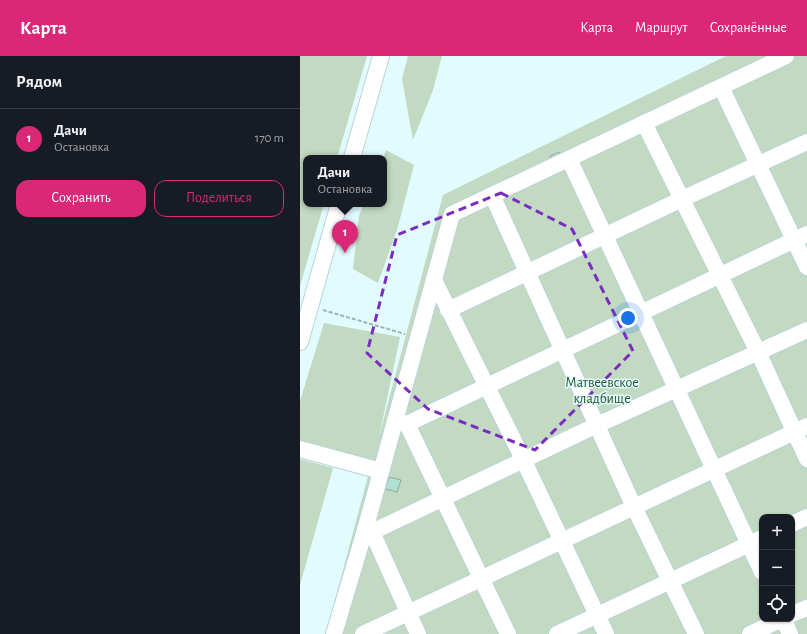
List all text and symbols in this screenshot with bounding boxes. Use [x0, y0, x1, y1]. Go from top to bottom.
text: Карта [20, 19, 67, 38]
text: Карта [580, 21, 613, 35]
text: Маршрут [635, 21, 688, 35]
text: Сохранённые [710, 21, 787, 35]
text: Рядом [16, 73, 62, 90]
text: Дачи [54, 123, 87, 138]
text: 1 [27, 132, 31, 145]
text: 170 m [255, 132, 284, 145]
text: Остановка [54, 141, 109, 154]
popup [303, 155, 387, 207]
text: Дачи [317, 165, 350, 180]
button: Сохранить [16, 180, 146, 217]
button: Поделиться [154, 180, 284, 217]
text: Остановка [317, 183, 373, 196]
pin: 1 [332, 220, 358, 253]
your location [618, 308, 638, 328]
park label: Матвеевское кладбище [565, 376, 639, 406]
map controls [759, 514, 795, 622]
button: + [759, 514, 795, 550]
button: − [759, 550, 795, 586]
button: locate [759, 586, 795, 622]

